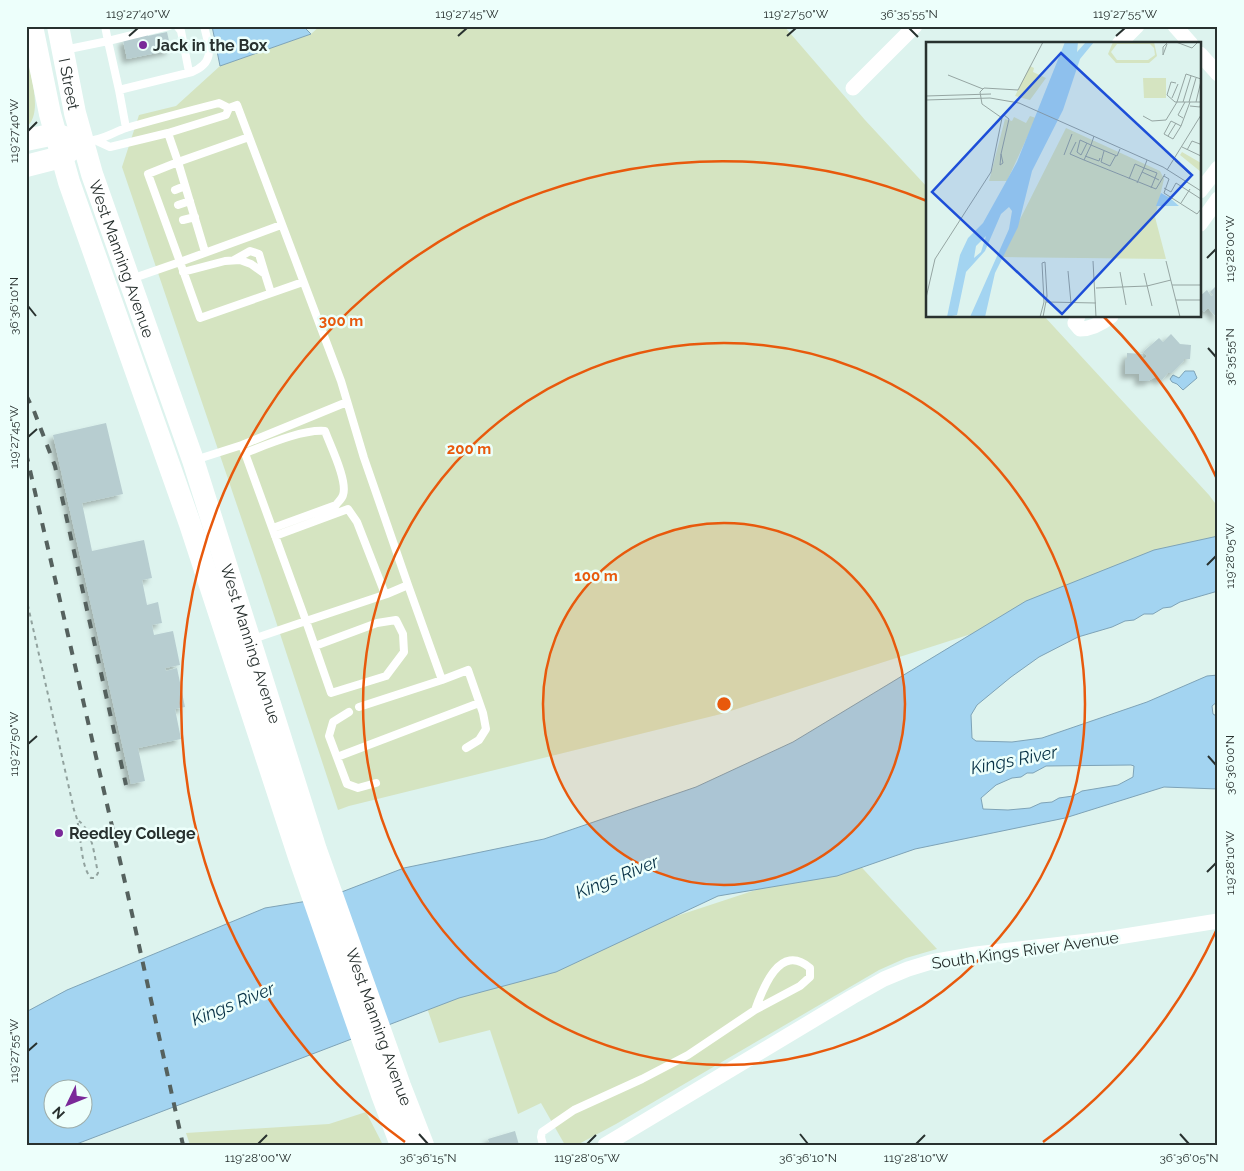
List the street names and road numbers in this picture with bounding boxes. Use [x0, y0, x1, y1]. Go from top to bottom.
street label: I Street [54, 56, 83, 112]
street label: West Manning Avenue [85, 178, 158, 341]
street label: West Manning Avenue [216, 562, 285, 726]
street label: South Kings River Avenue [930, 928, 1120, 973]
street label: West Manning Avenue [342, 946, 416, 1109]

